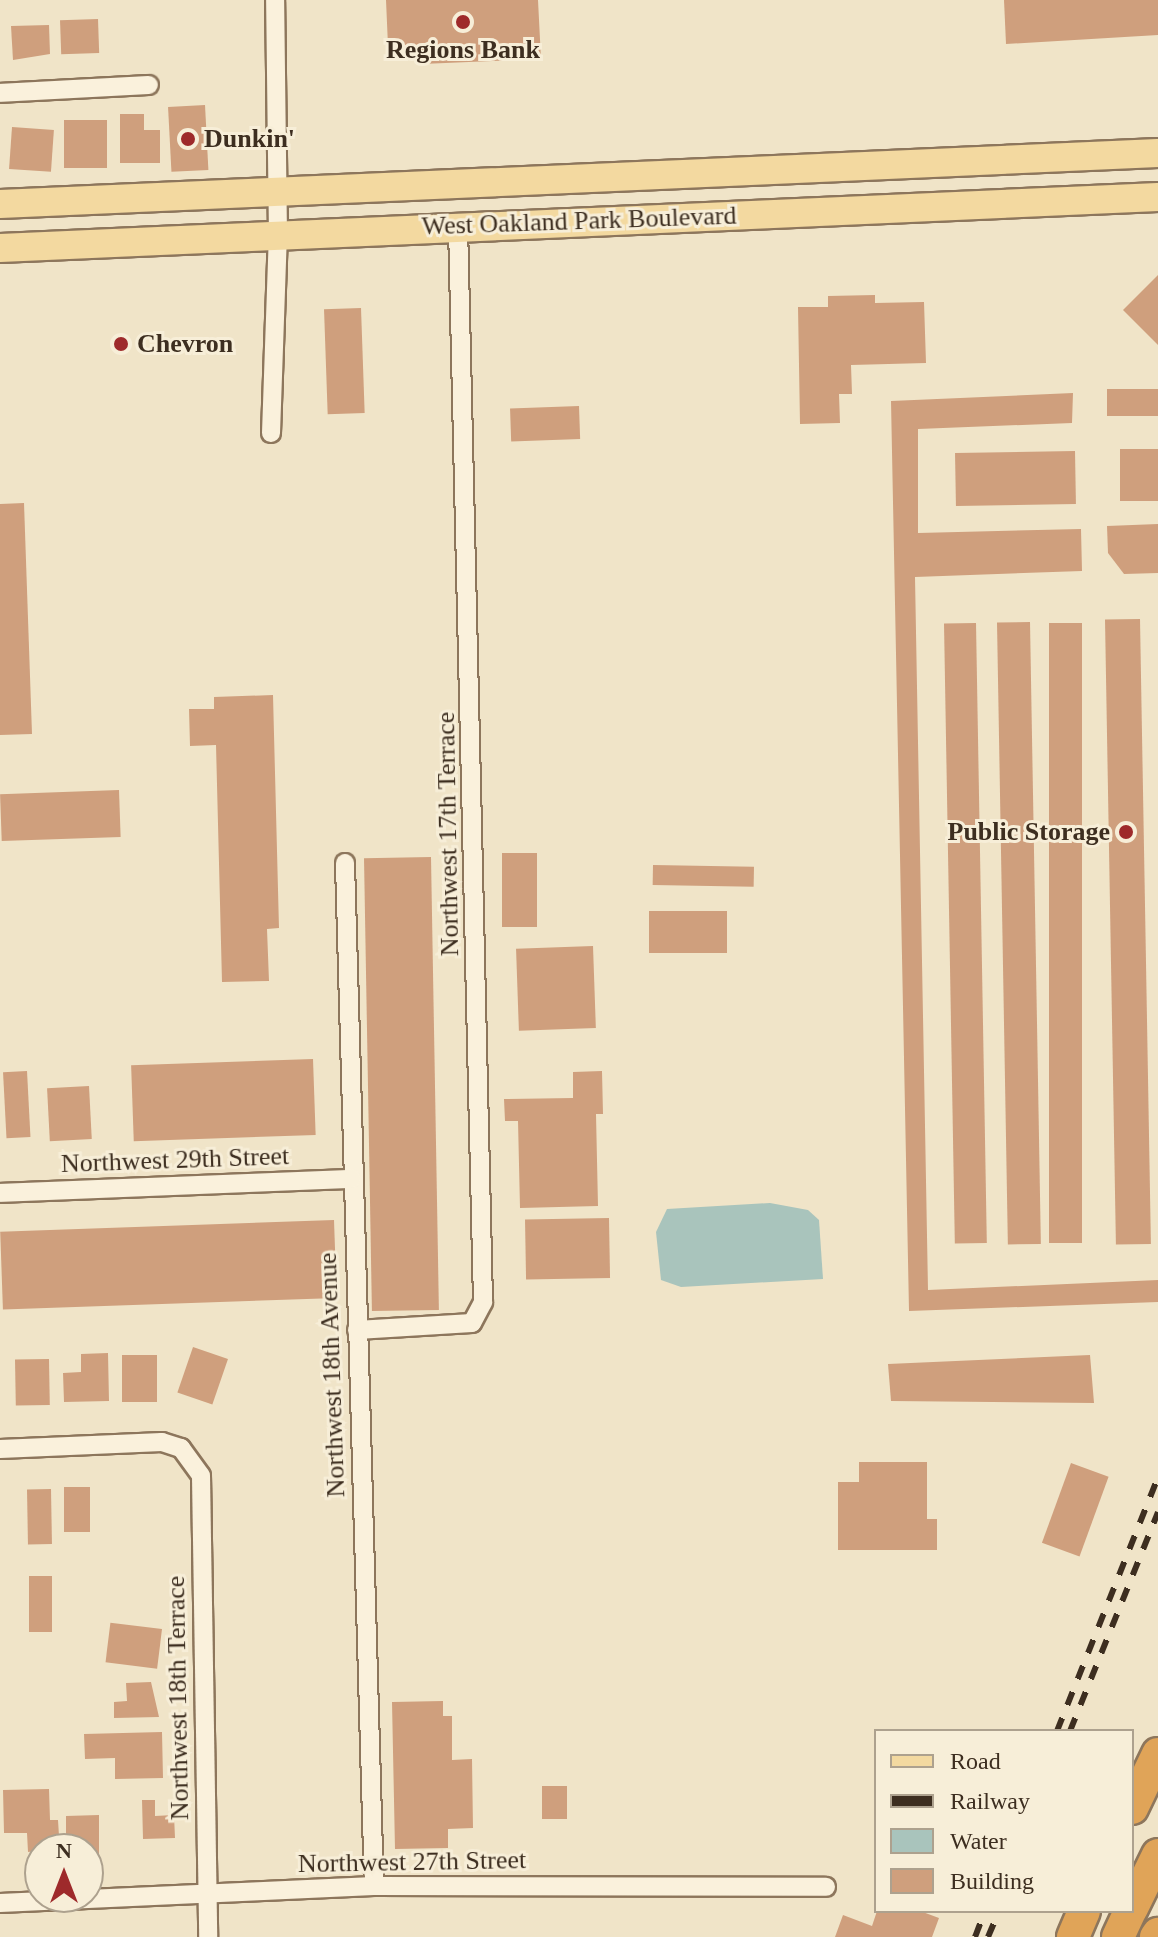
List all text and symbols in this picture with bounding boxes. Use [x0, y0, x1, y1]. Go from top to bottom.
marker: Regions Bank [454, 13, 472, 31]
place label: Regions Bank [386, 34, 540, 66]
place label: Dunkin' [204, 123, 295, 155]
marker: Dunkin' [179, 130, 197, 148]
street label: West Oakland Park Boulevard [421, 200, 737, 242]
place label: Chevron [137, 328, 233, 360]
marker: Chevron [112, 335, 130, 353]
street label: Northwest 17th Terrace [430, 711, 466, 957]
place label: Public Storage [948, 816, 1110, 848]
marker: Public Storage [1117, 823, 1135, 841]
street label: Northwest 29th Street [60, 1140, 290, 1180]
street label: Northwest 18th Avenue [312, 1251, 352, 1499]
street label: Northwest 18th Terrace [160, 1575, 196, 1821]
legend [874, 1729, 1134, 1913]
text: Road [950, 1748, 1001, 1774]
text: Railway [950, 1788, 1030, 1814]
text: Water [950, 1828, 1007, 1854]
north arrow [24, 1833, 104, 1913]
text: N [56, 1838, 72, 1863]
street label: Northwest 27th Street [298, 1844, 526, 1880]
text: Building [950, 1868, 1034, 1894]

